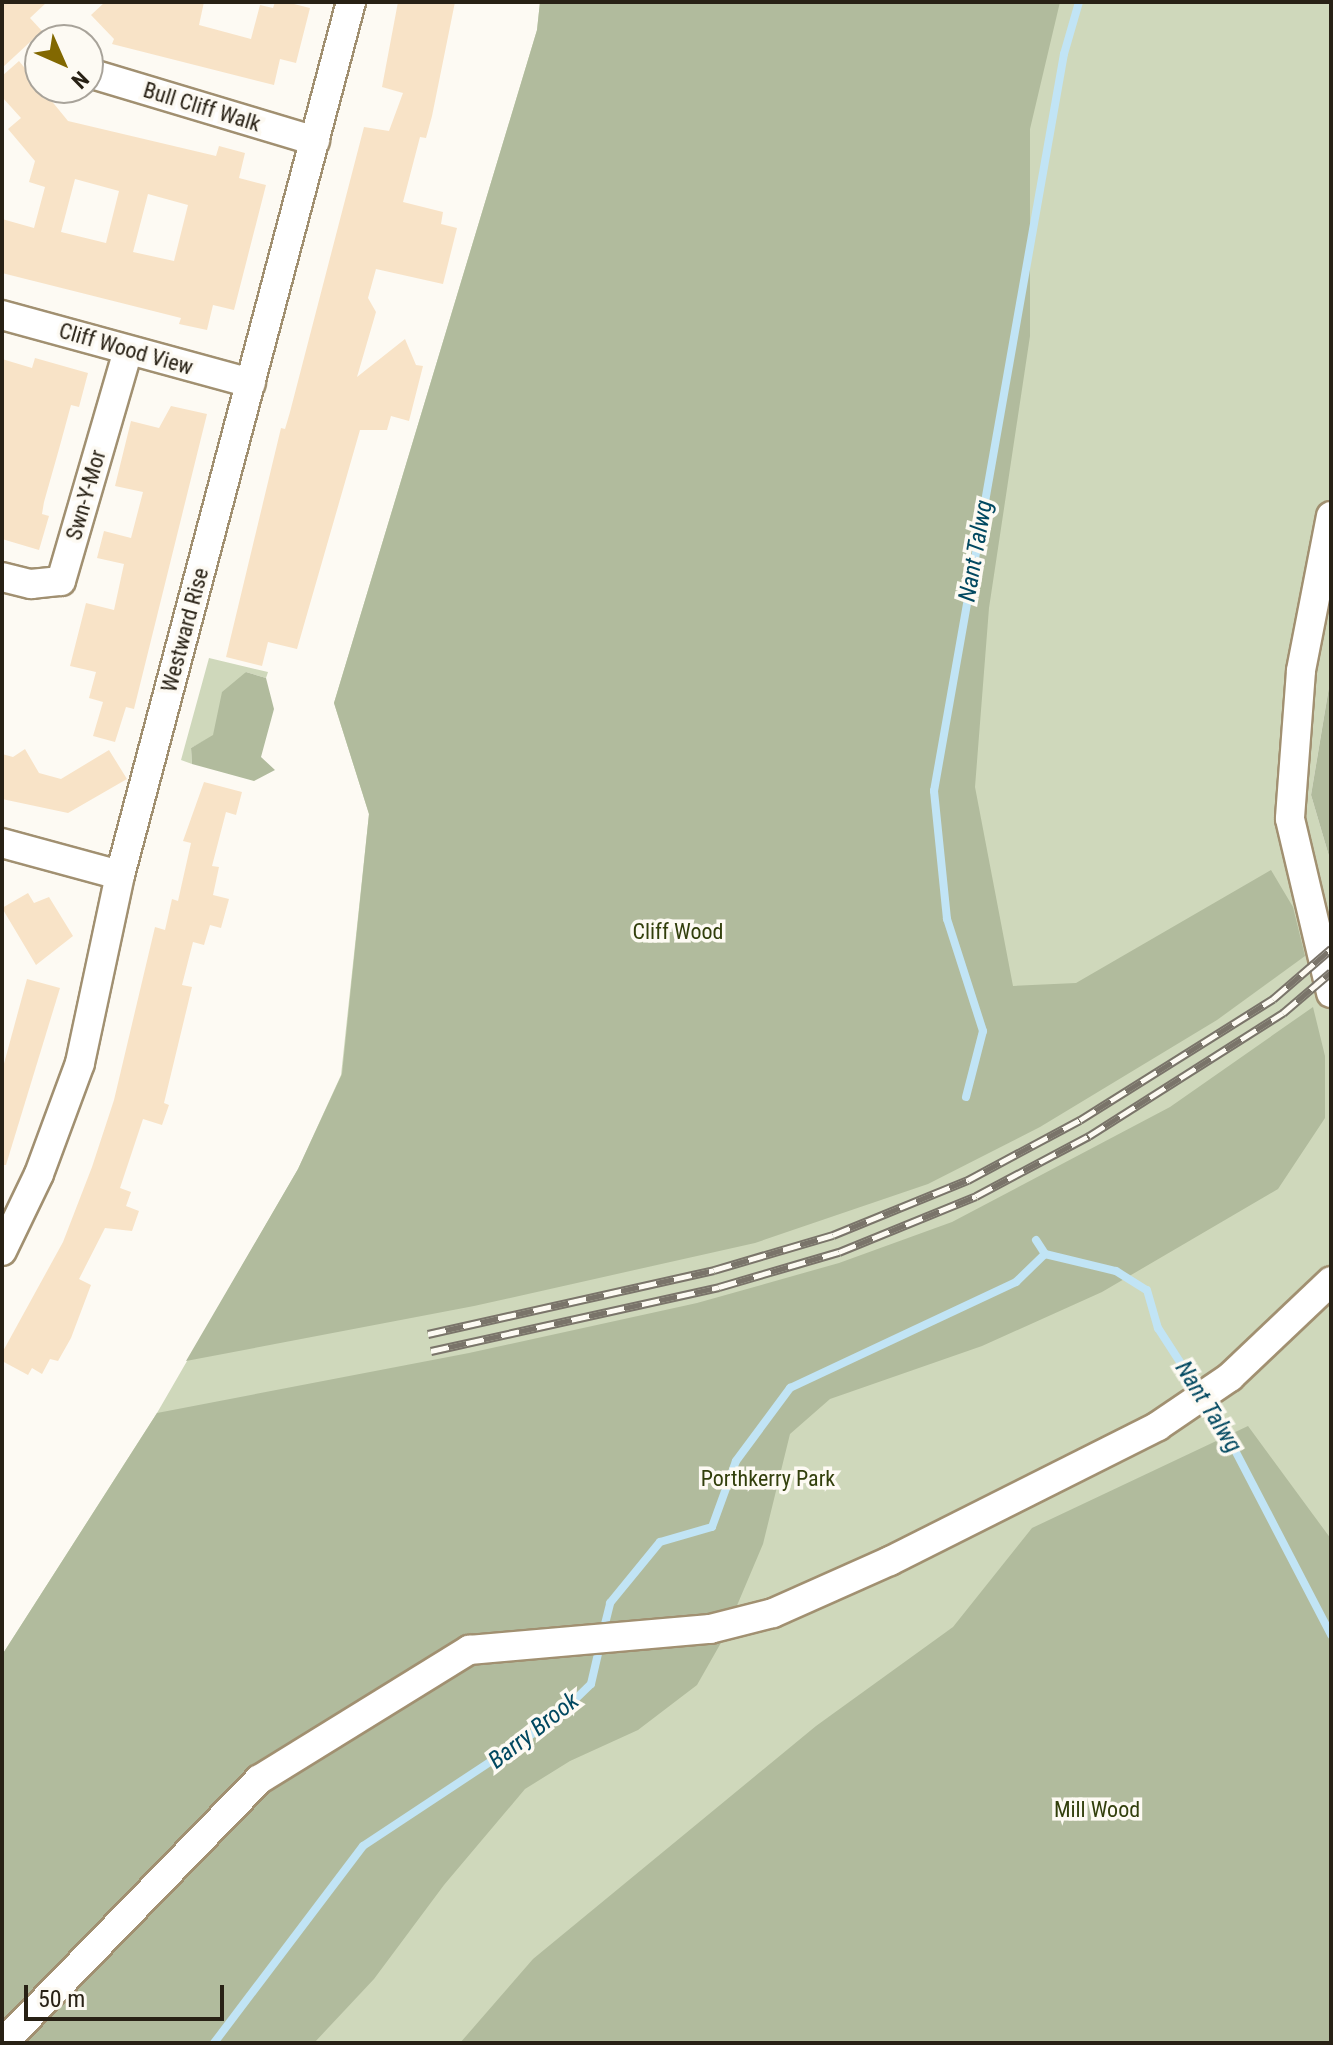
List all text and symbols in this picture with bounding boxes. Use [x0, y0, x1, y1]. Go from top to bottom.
north arrow [24, 24, 104, 104]
text: N [66, 66, 94, 94]
street label: Bull Cliff Walk [140, 77, 264, 137]
street label: Cliff Wood View [56, 317, 196, 381]
street label: Swn-Y-Mor [61, 447, 111, 543]
water label: Nant Talwg [953, 498, 999, 604]
street label: Westward Rise [156, 565, 214, 695]
park label: Cliff Wood [633, 919, 723, 945]
water label: Nant Talwg [1168, 1356, 1248, 1458]
park label: Porthkerry Park [701, 1466, 835, 1492]
water label: Barry Brook [483, 1687, 585, 1775]
park label: Mill Wood [1054, 1797, 1140, 1823]
scale bar [28, 1969, 228, 2019]
text: 50 m [38, 1985, 85, 2013]

